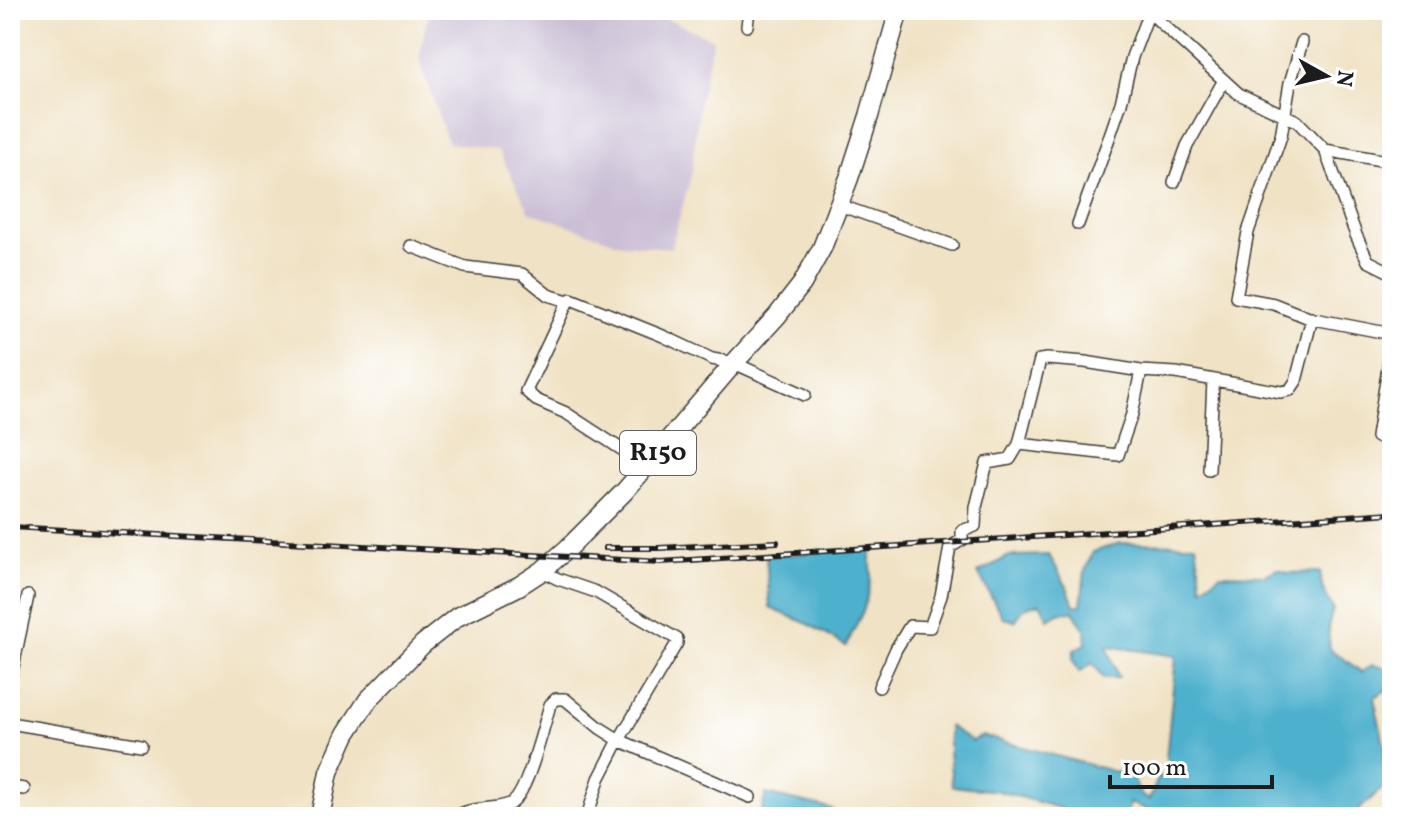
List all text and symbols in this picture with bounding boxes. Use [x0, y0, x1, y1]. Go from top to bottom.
north arrow [1286, 36, 1366, 116]
text: N [1327, 68, 1360, 89]
road number: R150 [620, 431, 696, 475]
scale bar [1110, 739, 1272, 789]
text: 100 m [1122, 752, 1187, 786]

